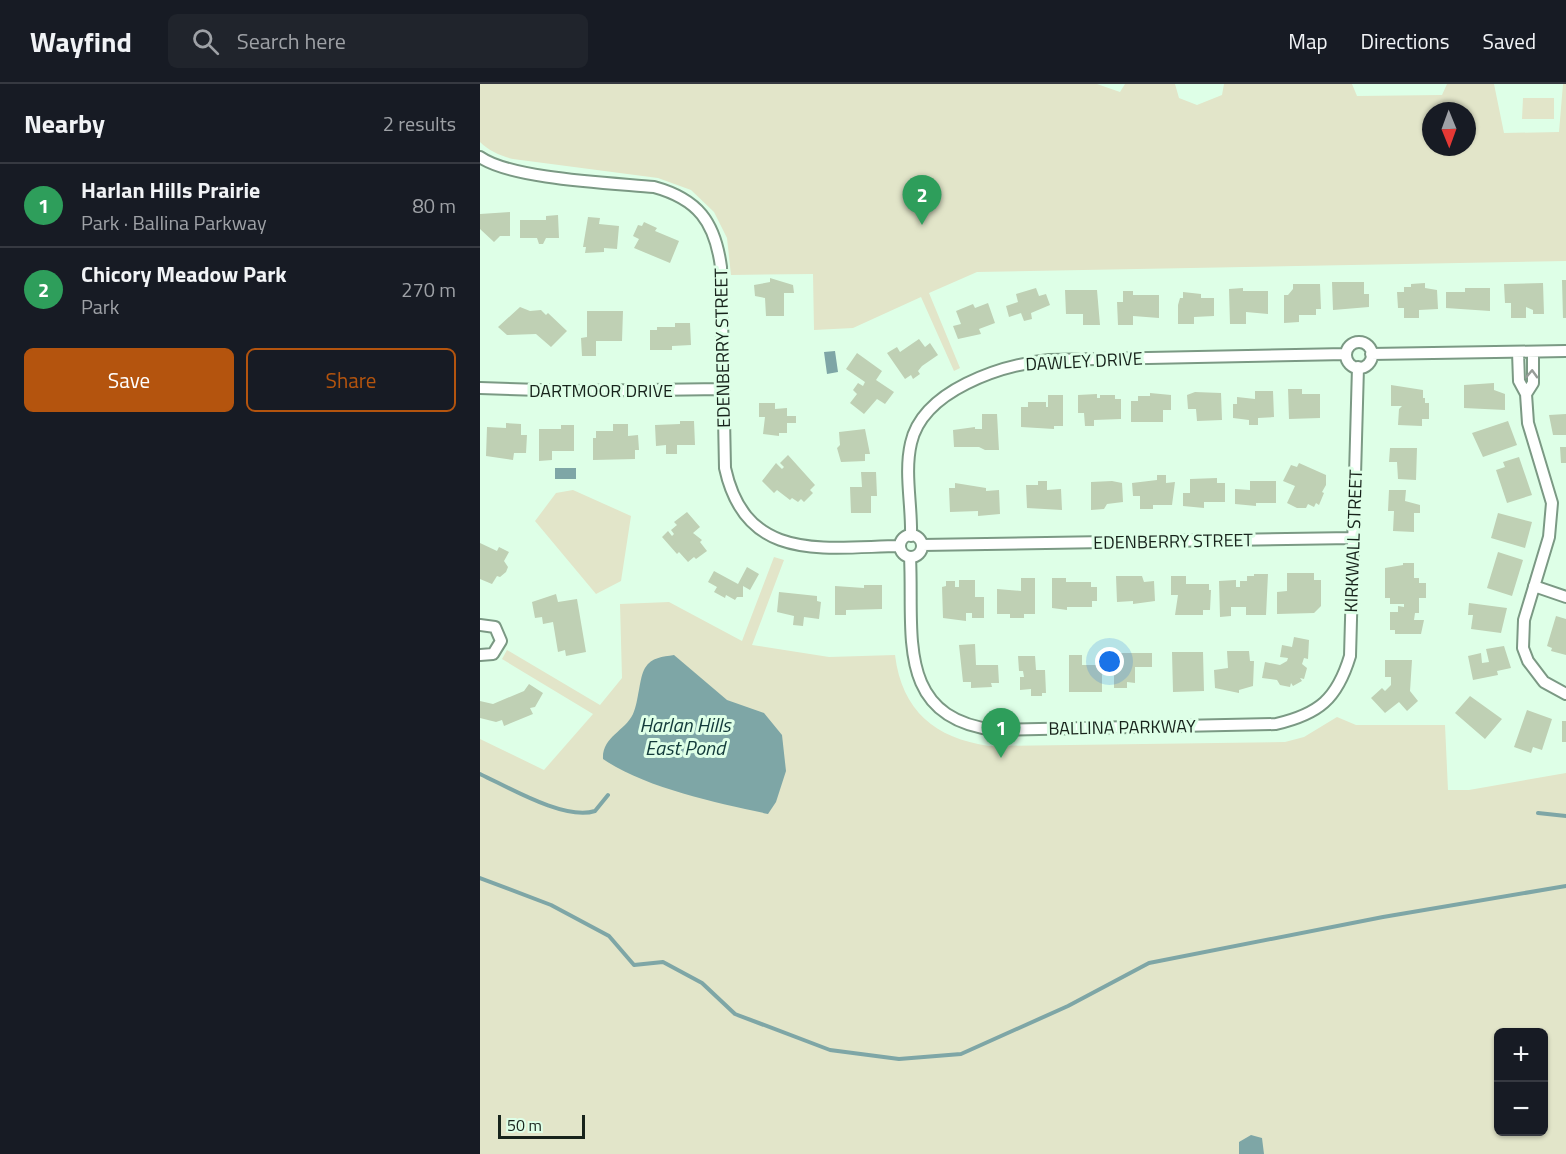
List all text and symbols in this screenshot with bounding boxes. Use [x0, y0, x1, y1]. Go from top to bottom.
search box [168, 14, 588, 68]
text: Wayfind [30, 20, 132, 63]
text: Search here [237, 24, 346, 58]
icon: search [189, 25, 222, 58]
text: Map [1288, 25, 1328, 57]
text: Directions [1361, 25, 1450, 57]
text: Saved [1483, 25, 1536, 57]
north arrow [1422, 102, 1476, 156]
text: Nearby [24, 104, 105, 143]
text: 2 results [383, 108, 456, 139]
text: Harlan Hills Prairie [81, 173, 260, 207]
pin: 2 [902, 176, 942, 225]
text: 1 [38, 190, 49, 221]
text: 80 m [412, 190, 456, 221]
text: Park · Ballina Parkway [81, 207, 267, 238]
text: Chicory Meadow Park [81, 257, 287, 291]
street label: EDENBERRY STREET [707, 267, 737, 428]
text: 2 [38, 274, 49, 305]
text: 270 m [401, 274, 456, 305]
text: Park [81, 291, 119, 322]
street label: DAWLEY DRIVE [1025, 344, 1143, 378]
button: Save [24, 348, 234, 412]
button: Share [246, 348, 456, 412]
one-way arrow [1526, 369, 1539, 378]
street label: DARTMOOR DRIVE [529, 377, 673, 404]
street label: KIRKWALL STREET [1337, 468, 1369, 613]
street label: EDENBERRY STREET [1093, 526, 1254, 556]
your location [1095, 647, 1124, 676]
pin: 1 [982, 708, 1020, 758]
water label: Harlan Hills East Pond [639, 709, 732, 763]
street label: BALLINA PARKWAY [1048, 712, 1196, 742]
map controls [1494, 1028, 1548, 1136]
button: + [1494, 1028, 1548, 1082]
button: − [1494, 1082, 1548, 1136]
scale bar [498, 1112, 585, 1140]
text: 50 m [507, 1113, 542, 1137]

